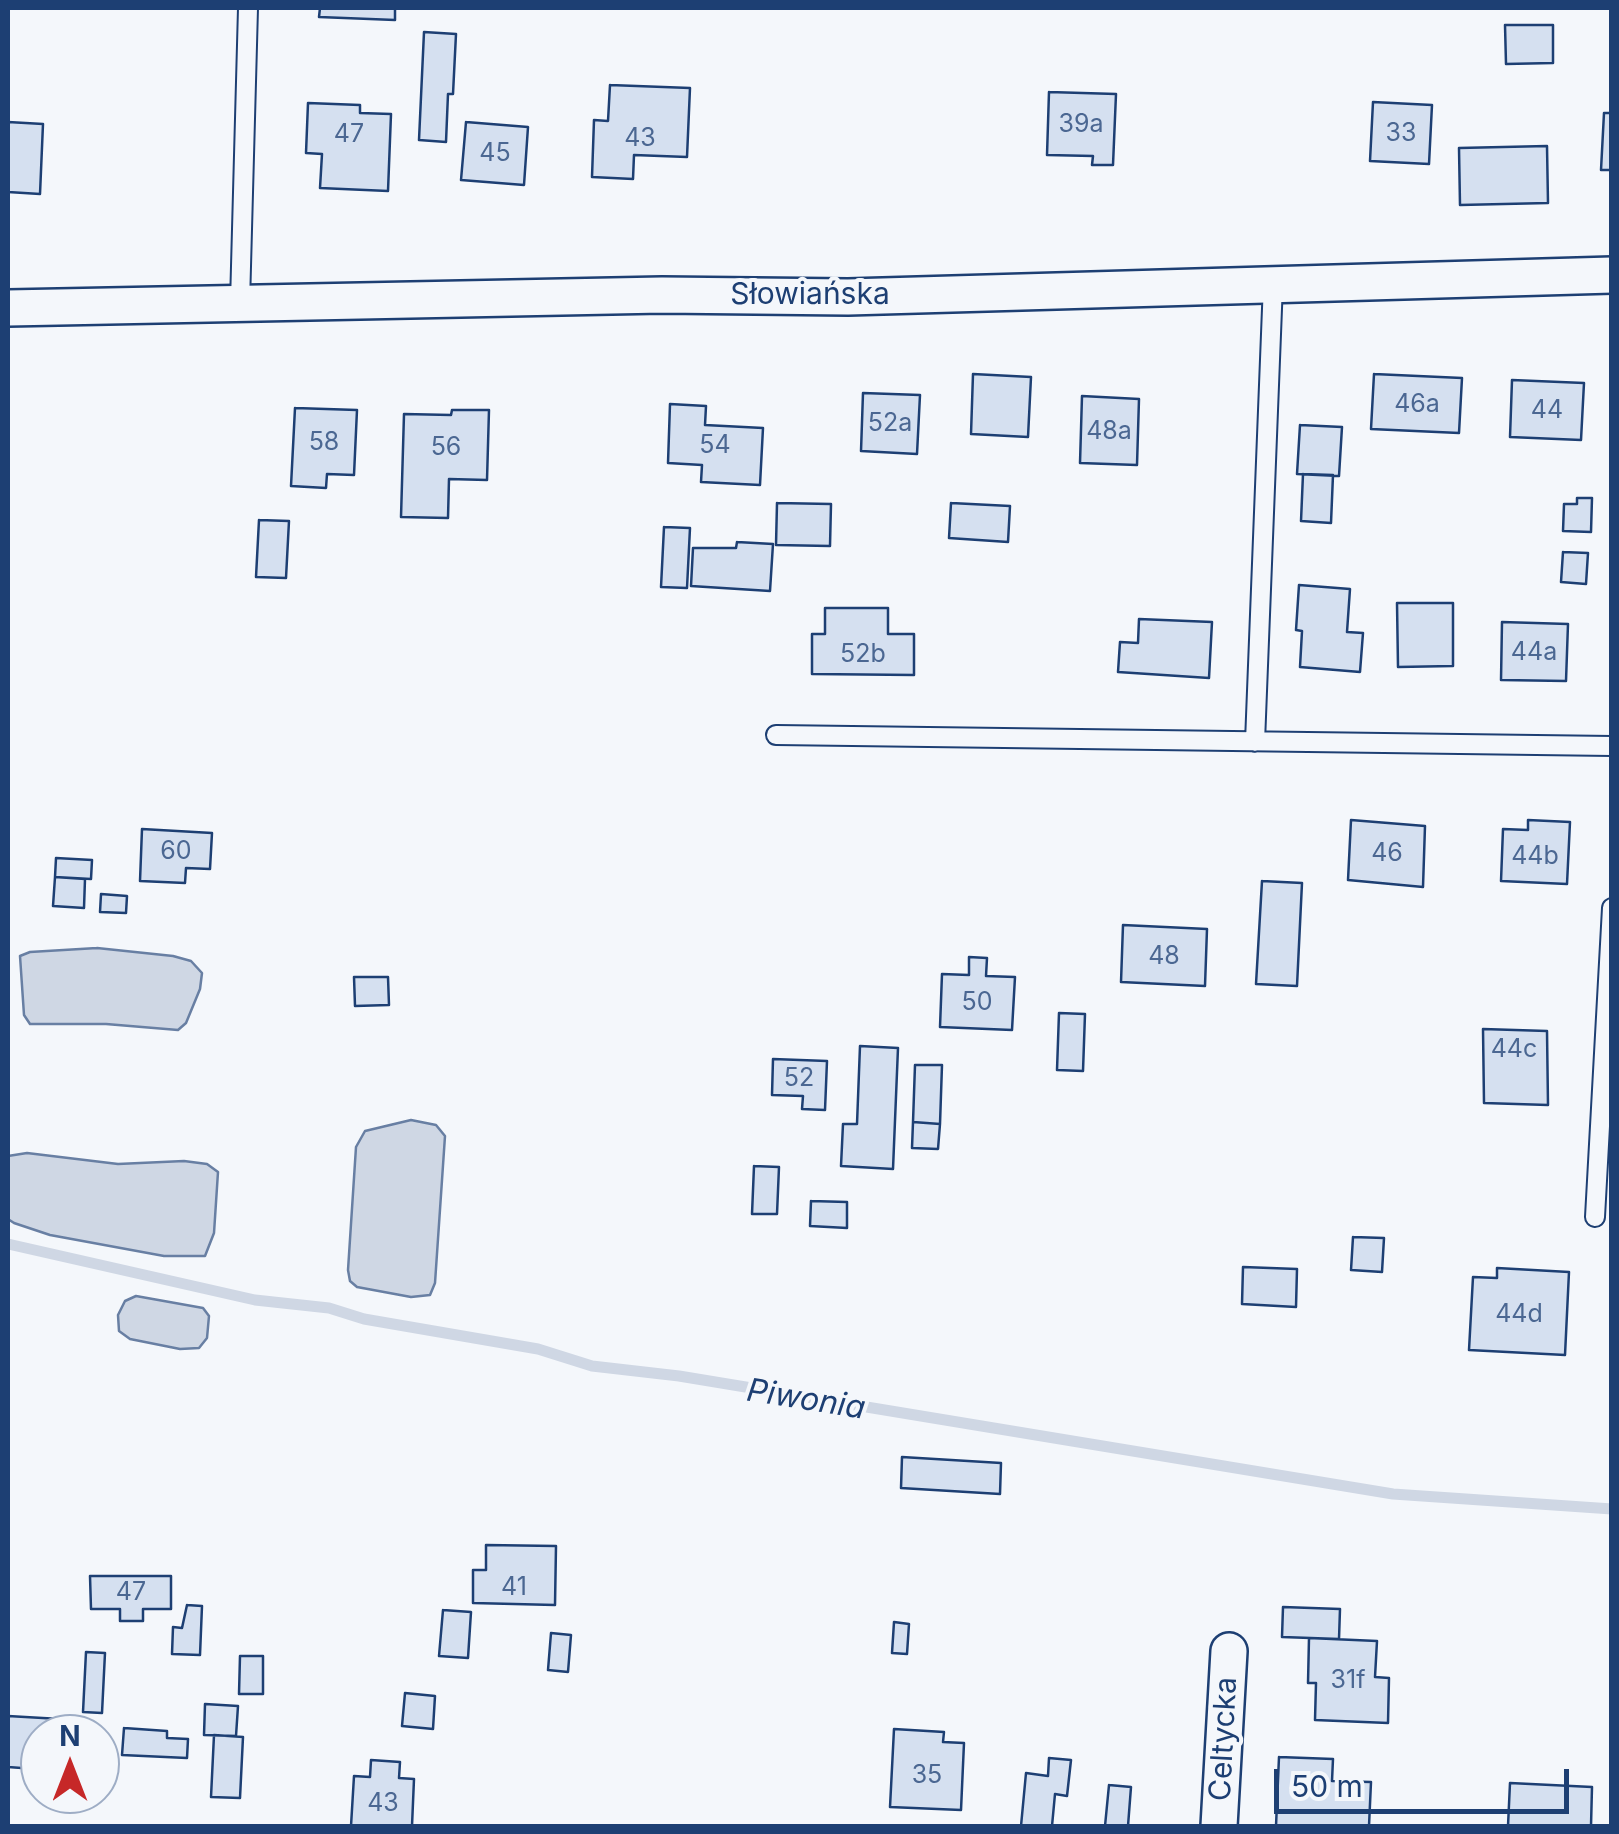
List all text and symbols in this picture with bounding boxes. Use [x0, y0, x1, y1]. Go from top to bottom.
house number: 39a [1059, 109, 1103, 139]
house number: 33 [1386, 118, 1416, 148]
house number: 47 [334, 119, 364, 149]
house number: 43 [624, 123, 656, 153]
house number: 45 [479, 138, 511, 168]
street label: Słowiańska [730, 277, 890, 313]
house number: 46a [1394, 389, 1440, 419]
house number: 44 [1531, 395, 1563, 425]
house number: 52a [868, 408, 912, 438]
house number: 48a [1086, 416, 1132, 446]
house number: 58 [309, 427, 339, 457]
house number: 54 [699, 430, 731, 460]
house number: 56 [431, 432, 461, 462]
house number: 44a [1511, 637, 1557, 667]
house number: 52b [840, 639, 886, 669]
house number: 60 [160, 836, 192, 866]
house number: 46 [1371, 838, 1403, 868]
house number: 44b [1511, 841, 1559, 871]
house number: 48 [1148, 941, 1180, 971]
house number: 50 [962, 987, 992, 1017]
house number: 44c [1491, 1034, 1537, 1064]
house number: 52 [784, 1063, 814, 1093]
house number: 44d [1495, 1299, 1543, 1329]
water label: Piwonia [744, 1372, 868, 1428]
house number: 41 [501, 1572, 527, 1602]
house number: 47 [116, 1577, 146, 1607]
house number: 31f [1331, 1665, 1365, 1695]
street label: Celtycka [1203, 1676, 1245, 1802]
north arrow [20, 1714, 120, 1814]
text: N [59, 1719, 81, 1753]
scale bar [1279, 1749, 1574, 1811]
house number: 35 [912, 1760, 942, 1790]
text: 50 m [1291, 1768, 1363, 1804]
house number: 43 [367, 1788, 399, 1818]

